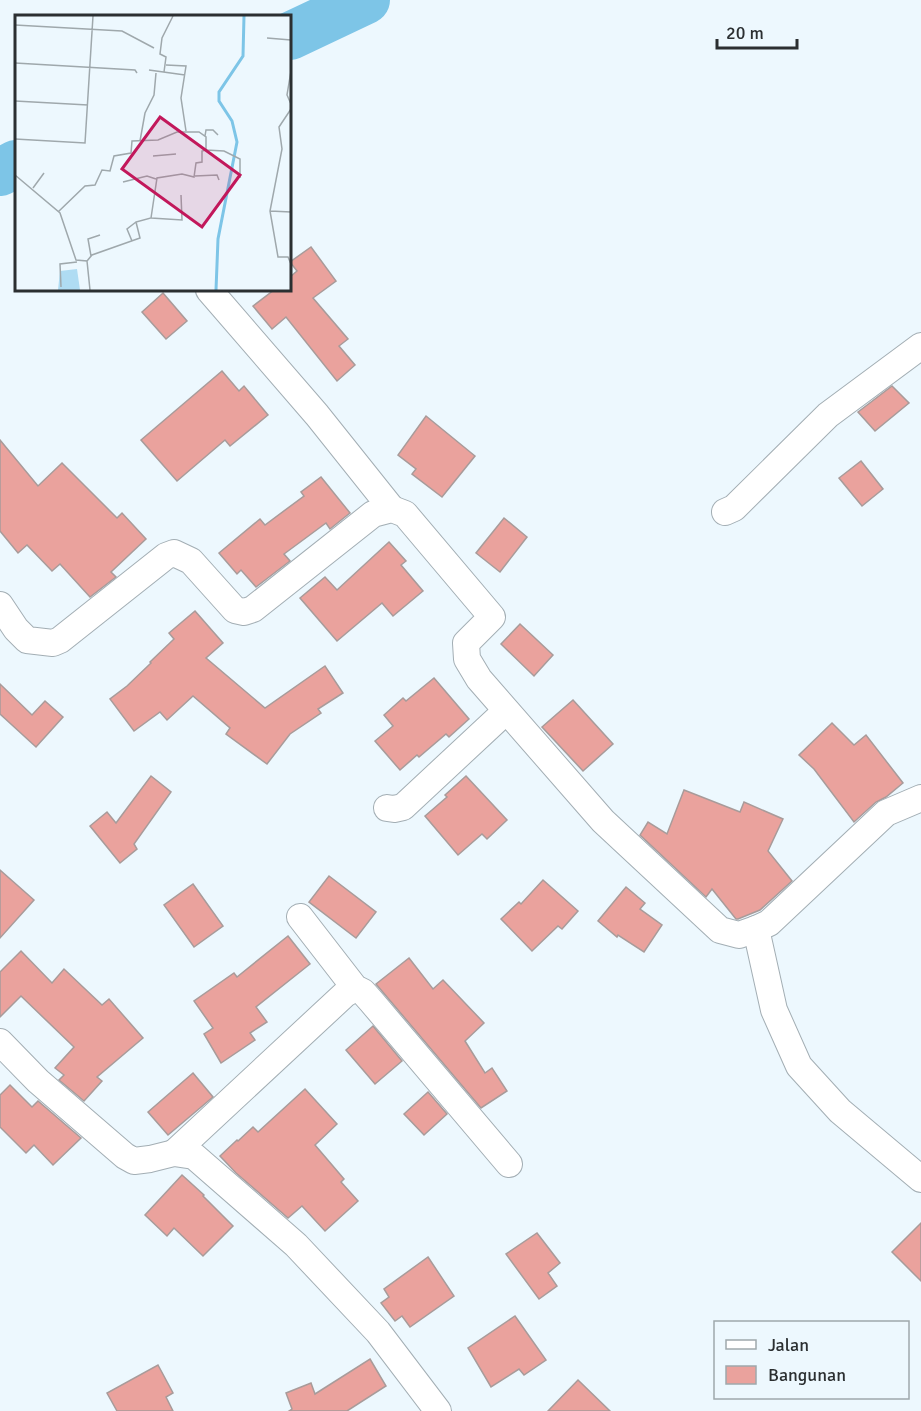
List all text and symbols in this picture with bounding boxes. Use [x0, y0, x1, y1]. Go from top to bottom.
scale bar [717, 12, 796, 50]
inset map [15, 15, 291, 291]
text: 20 m [726, 22, 764, 44]
legend [714, 1321, 909, 1399]
text: Jalan [768, 1334, 809, 1356]
text: Bangunan [768, 1364, 846, 1386]

